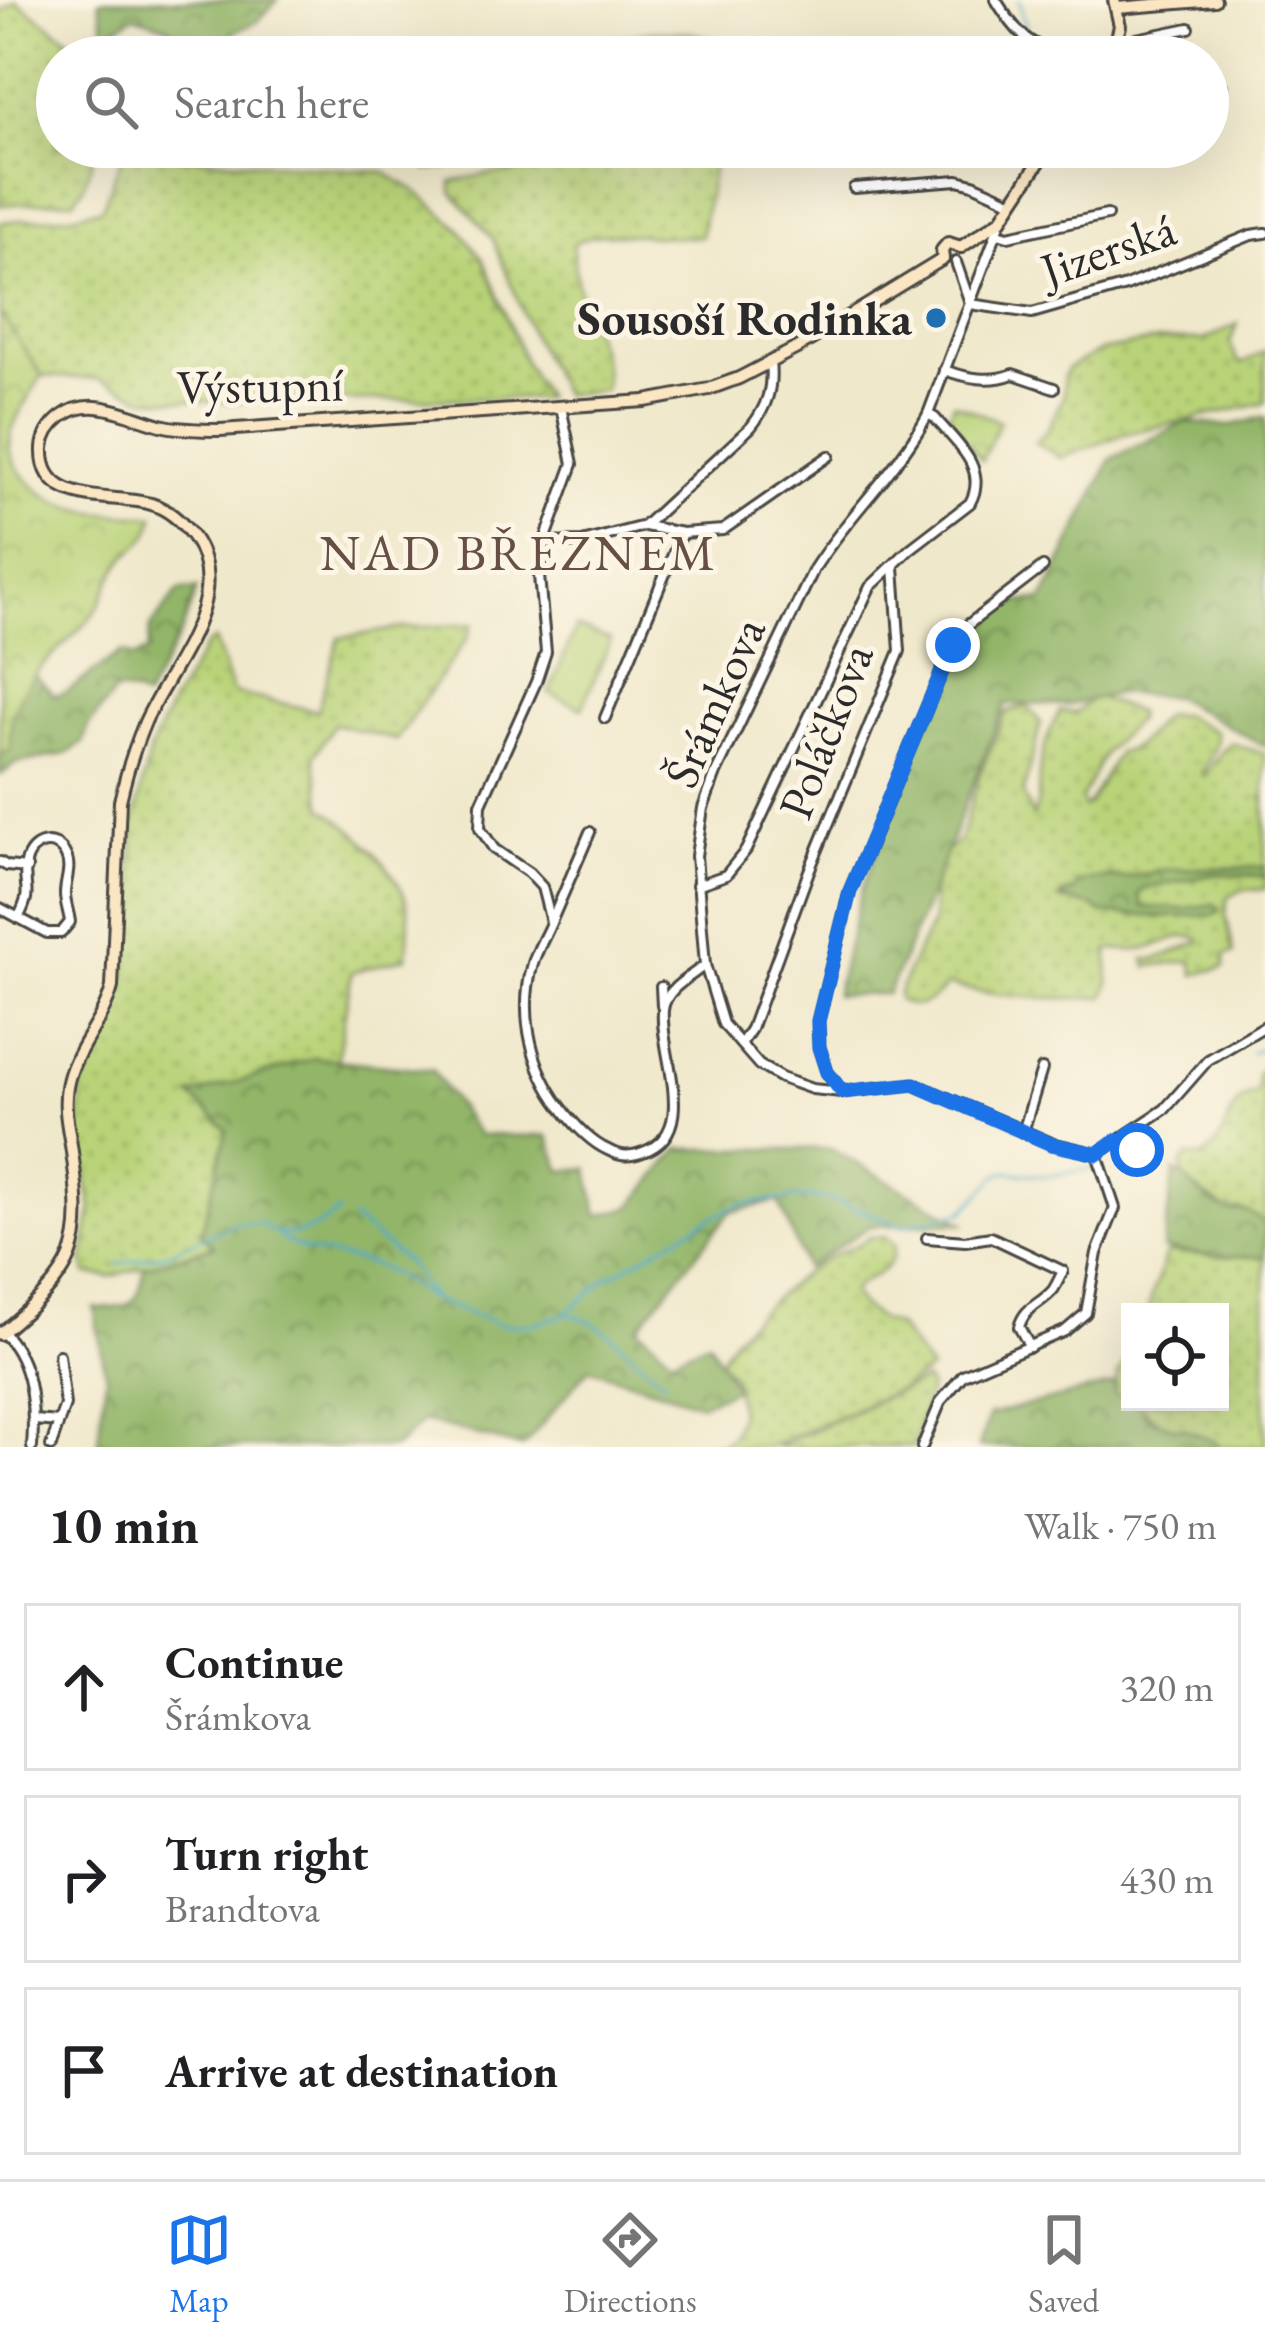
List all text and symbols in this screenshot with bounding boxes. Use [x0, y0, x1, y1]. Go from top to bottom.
search box [36, 36, 1229, 168]
icon: search [78, 69, 144, 135]
text: Search here [174, 73, 369, 131]
street label: Jizerská [1029, 197, 1184, 302]
place label: Sousoší Rodinka [577, 287, 913, 349]
marker: Sousoší Rodinka [923, 305, 949, 331]
street label: Výstupní [176, 353, 344, 417]
district label: NAD BŘEZNEM [320, 519, 718, 585]
street label: Šrámkova [649, 606, 779, 797]
route end [926, 618, 980, 672]
street label: Poláčkova [763, 634, 887, 827]
route start [1110, 1123, 1164, 1177]
map controls [1121, 1303, 1229, 1411]
button: locate [1121, 1303, 1229, 1411]
text: 10 min [48, 1492, 199, 1558]
text: Walk · 750 m [1024, 1500, 1217, 1551]
text: Continue [165, 1633, 343, 1691]
icon: ahead [51, 1654, 117, 1720]
text: 320 m [1120, 1662, 1214, 1713]
text: Šrámkova [165, 1691, 311, 1742]
text: Turn right [165, 1825, 368, 1883]
icon: right [51, 1846, 117, 1912]
text: 430 m [1120, 1854, 1214, 1905]
text: Brandtova [165, 1883, 320, 1934]
icon: arrive [51, 2038, 117, 2104]
text: Arrive at destination [165, 2042, 558, 2100]
tab: Map [166, 2207, 232, 2322]
tab: Directions [564, 2207, 697, 2322]
tab: Saved [1028, 2207, 1099, 2322]

